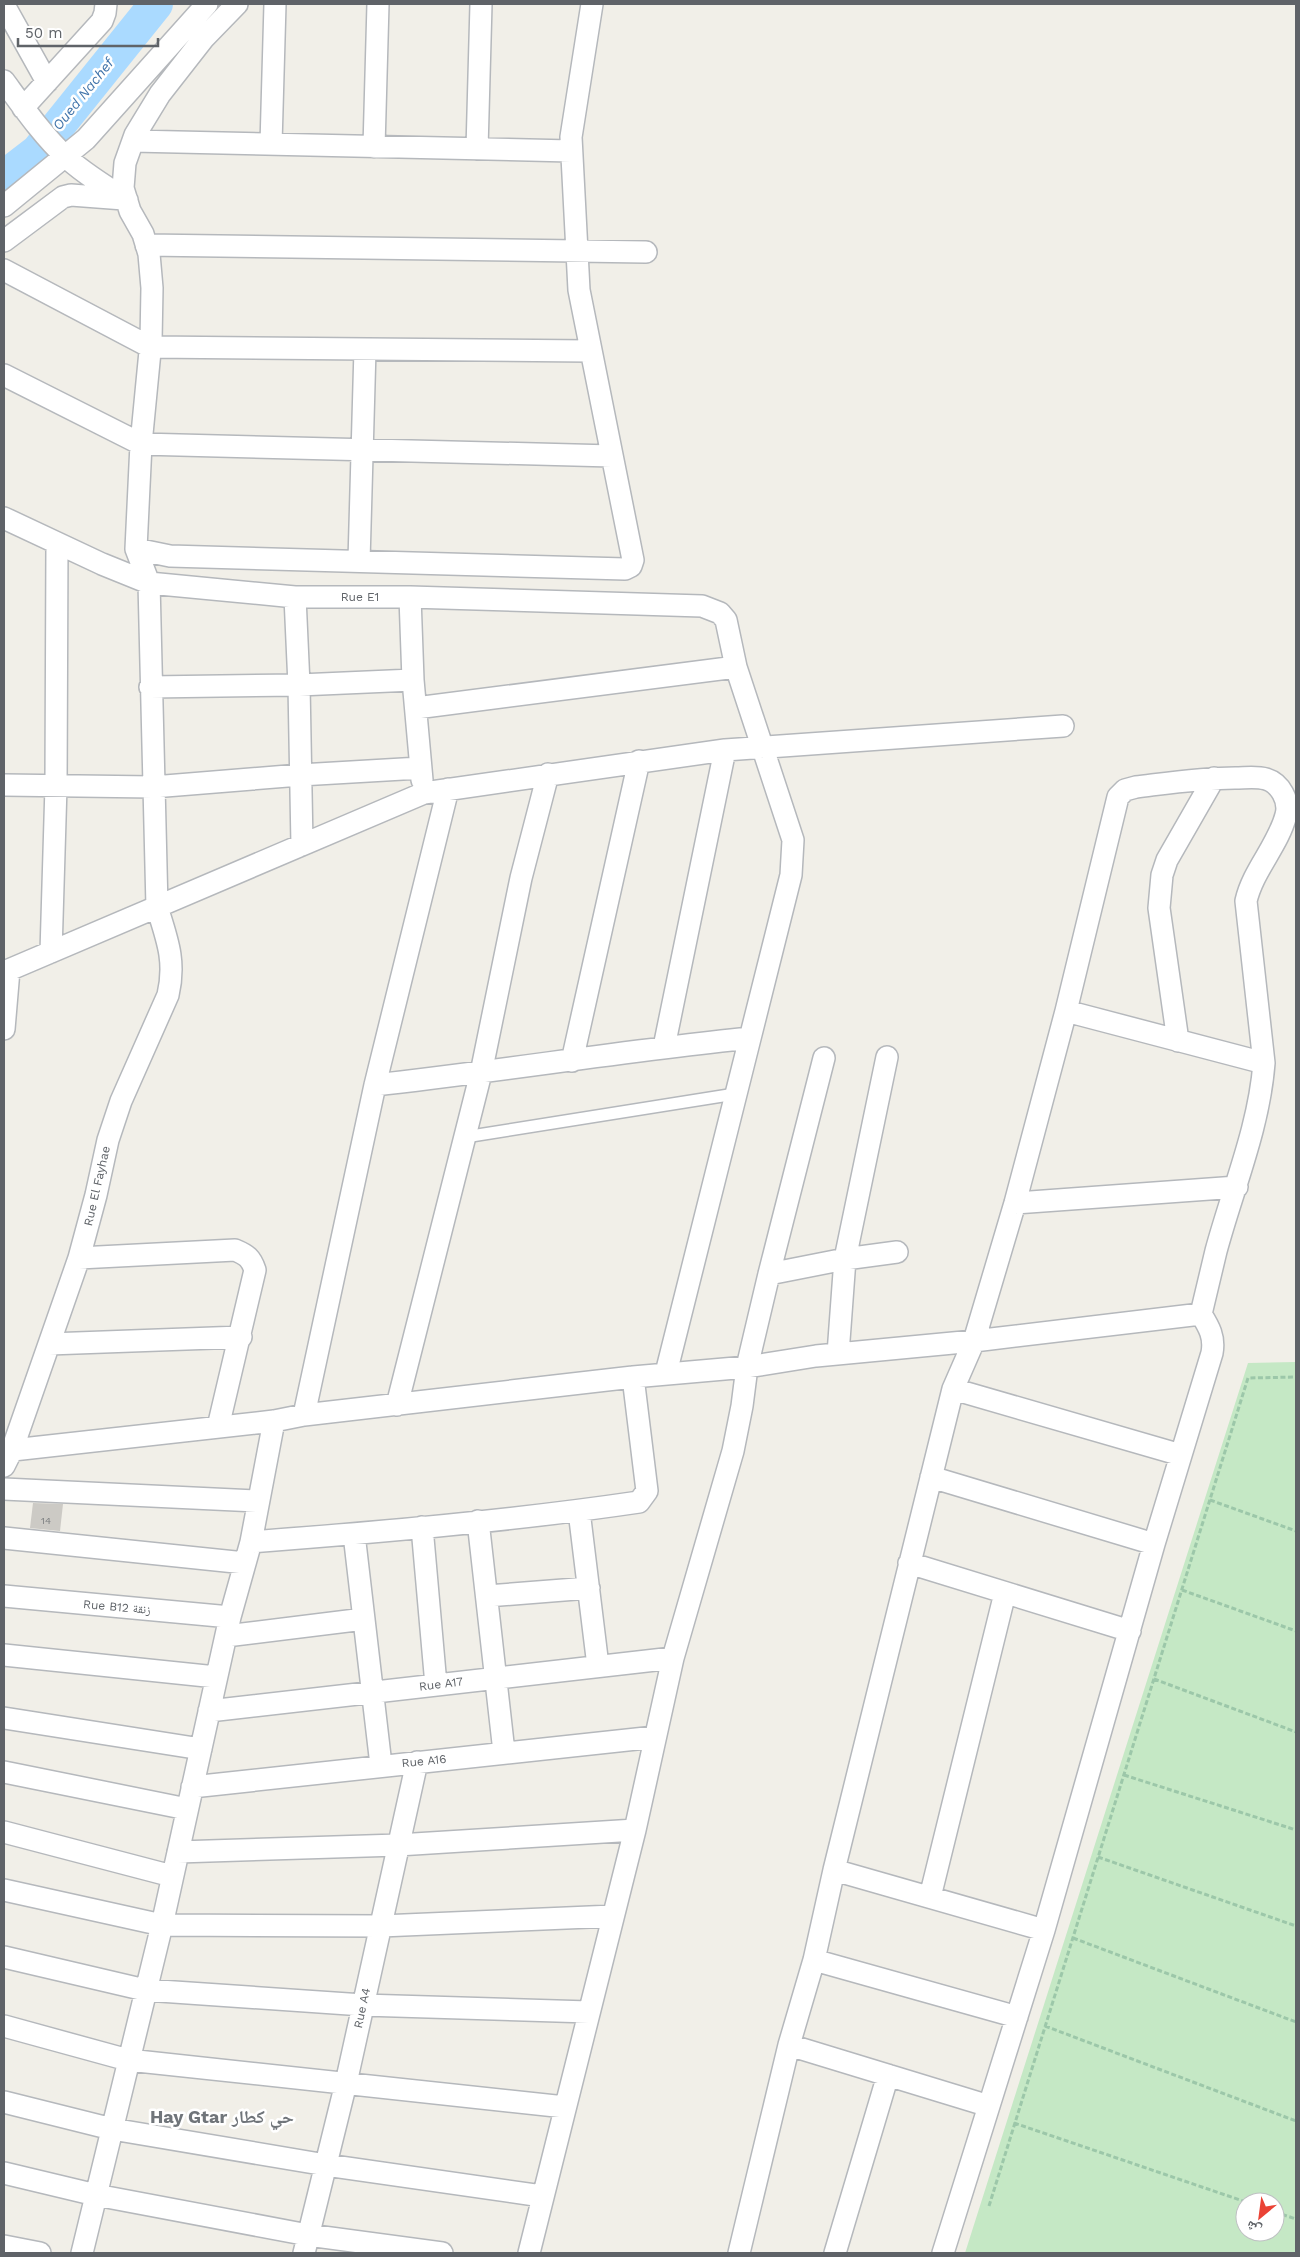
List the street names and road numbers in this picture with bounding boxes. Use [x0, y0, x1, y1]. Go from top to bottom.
street label: Rue E1 [341, 590, 379, 604]
street label: Rue El Fayhae [81, 1145, 113, 1227]
street label: Rue B12 زنقة [83, 1597, 152, 1617]
street label: Rue A17 [418, 1674, 464, 1694]
street label: Rue A16 [401, 1752, 447, 1770]
street label: Rue A4 [351, 1986, 373, 2030]

